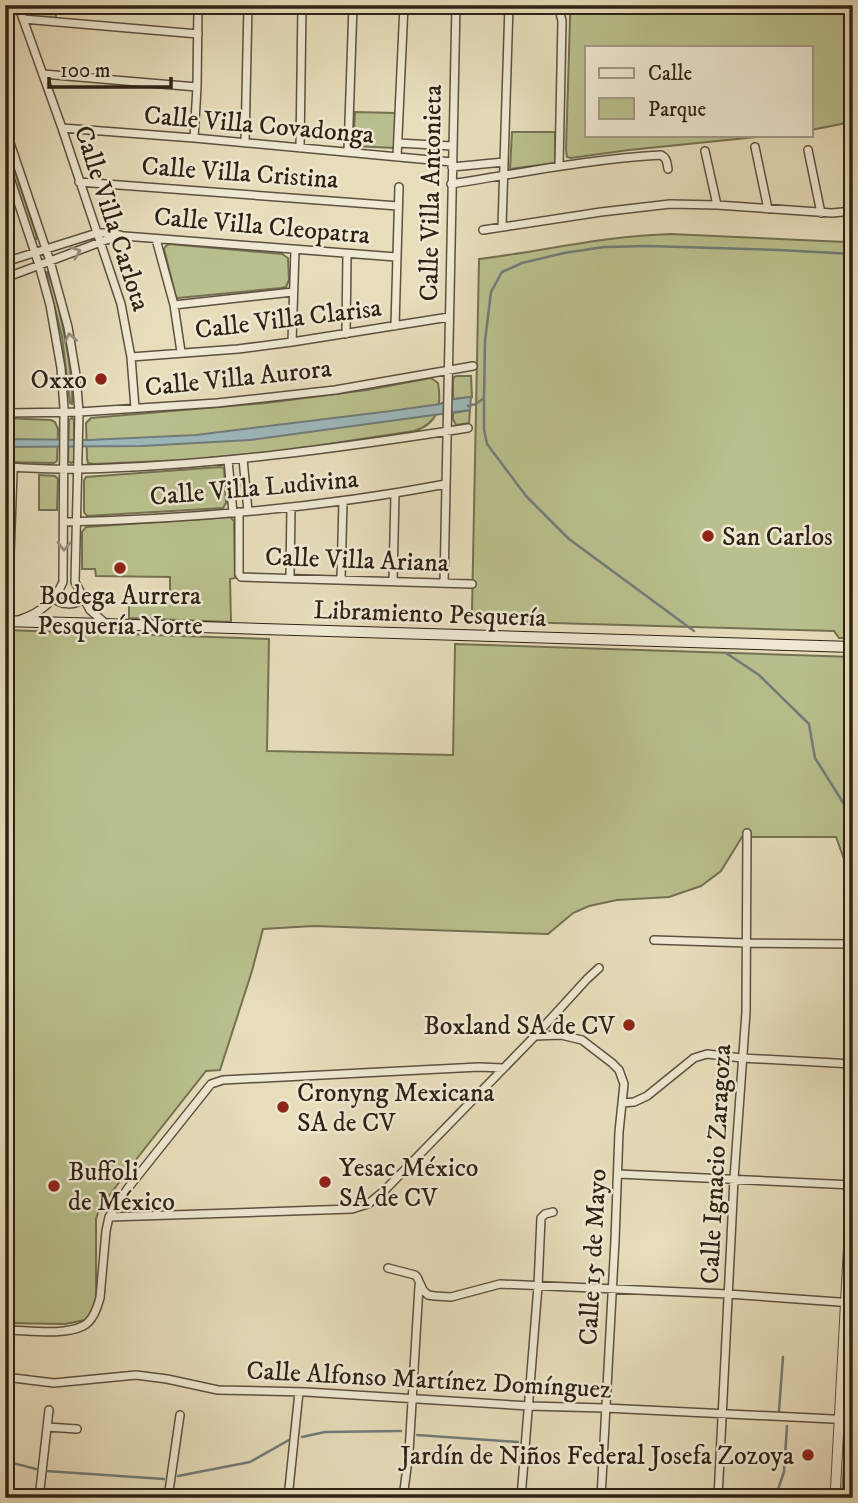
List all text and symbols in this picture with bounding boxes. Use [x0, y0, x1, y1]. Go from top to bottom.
scale bar [49, 46, 172, 90]
legend [585, 46, 812, 136]
text: 100 m [60, 58, 111, 84]
text: Calle [648, 61, 692, 87]
street label: Calle Villa Antonieta [413, 84, 450, 302]
text: Parque [648, 97, 706, 123]
street label: Calle Villa Covadonga [142, 99, 375, 152]
street label: Calle Villa Carlota [66, 122, 157, 315]
street label: Calle Villa Cristina [140, 150, 339, 197]
street label: Calle Villa Cleopatra [152, 201, 371, 252]
one-way arrow [69, 246, 81, 260]
street label: Calle Villa Clarisa [193, 292, 383, 347]
one-way arrow [63, 332, 78, 344]
street label: Calle Villa Aurora [143, 352, 333, 405]
place label: Oxxo [31, 364, 87, 397]
marker: Oxxo [93, 371, 109, 387]
street label: Calle Villa Ludivina [149, 463, 360, 514]
place label: San Carlos [722, 521, 833, 554]
marker: San Carlos [700, 528, 716, 544]
one-way arrow [56, 541, 72, 552]
street label: Calle Villa Ariana [264, 541, 449, 580]
marker: Bodega Aurrera Pesquería Norte [112, 560, 128, 576]
place label: Bodega Aurrera Pesquería Norte [37, 580, 203, 643]
street label: Libramiento Pesquería [313, 594, 547, 635]
place label: Boxland SA de CV [423, 1010, 616, 1043]
marker: Boxland SA de CV [621, 1017, 637, 1033]
street label: Calle Ignacio Zaragoza [694, 1043, 739, 1285]
place label: Cronyng Mexicana SA de CV [297, 1077, 495, 1140]
marker: Cronyng Mexicana SA de CV [275, 1099, 291, 1115]
place label: Yesac México SA de CV [339, 1152, 479, 1215]
place label: Buffoli de México [68, 1156, 175, 1219]
street label: Calle 15 de Mayo [572, 1168, 615, 1346]
marker: Yesac México SA de CV [317, 1174, 333, 1190]
marker: Buffoli de México [46, 1178, 62, 1194]
street label: Calle Alfonso Martínez Domínguez [246, 1354, 612, 1407]
place label: Jardín de Niños Federal Josefa Zozoya [398, 1440, 794, 1473]
marker: Jardín de Niños Federal Josefa Zozoya [800, 1447, 816, 1463]

